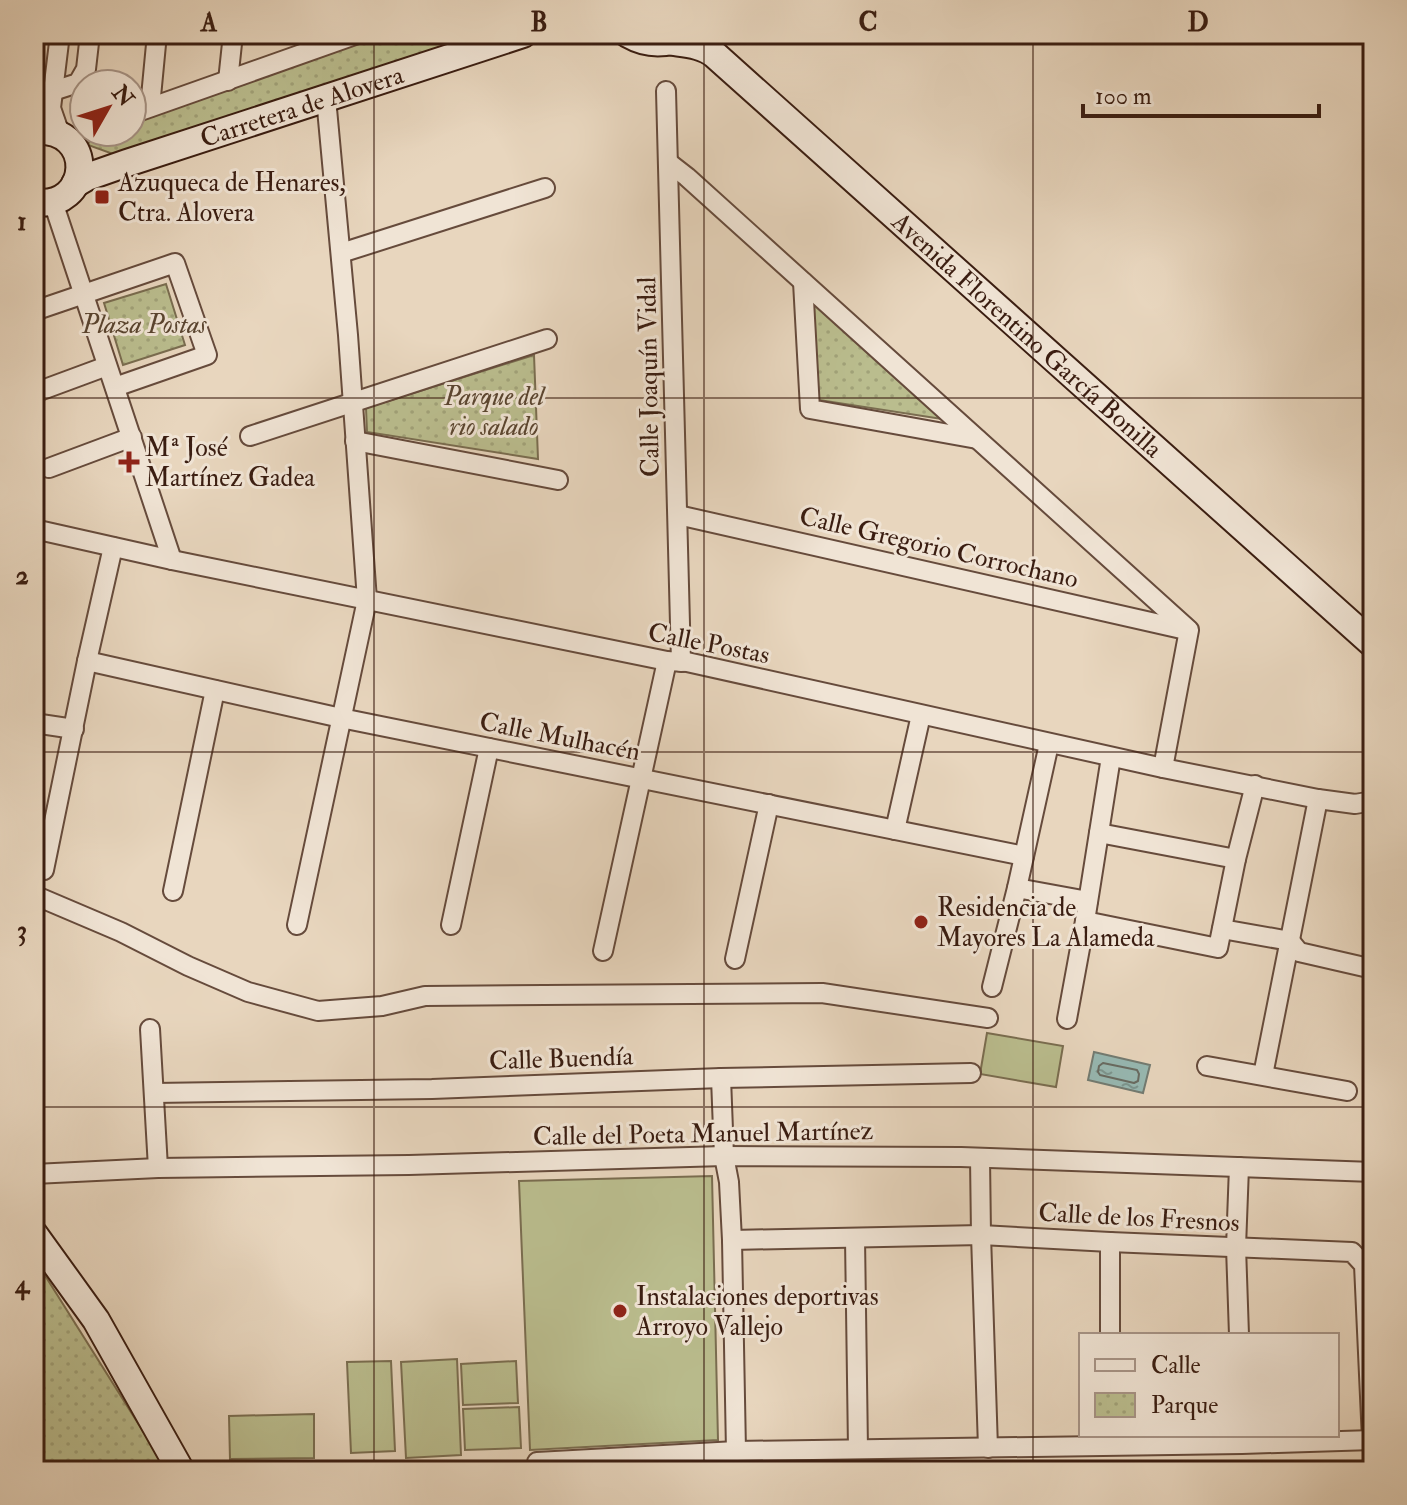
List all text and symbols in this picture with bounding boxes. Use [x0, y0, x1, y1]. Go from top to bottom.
text: A [200, 7, 218, 39]
text: B [530, 7, 548, 39]
text: C [858, 7, 878, 39]
text: D [1187, 7, 1209, 39]
street label: Carretera de Alovera [196, 59, 408, 155]
north arrow [68, 68, 148, 148]
scale bar [1083, 68, 1319, 118]
text: N [105, 79, 140, 113]
text: 100 m [1095, 81, 1152, 112]
place label: Azuqueca de Henares, Ctra. Alovera [117, 167, 346, 229]
marker: Azuqueca de Henares, Ctra. Alovera [93, 188, 111, 206]
street label: Avenida Florentino García Bonilla [884, 205, 1169, 465]
text: 1 [17, 206, 27, 238]
street label: Calle Joaquín Vidal [631, 276, 667, 477]
park label: Plaza Postas [81, 309, 207, 341]
park label: Parque del rio salado [443, 381, 546, 443]
place label: Mª José Martínez Gadea [145, 432, 315, 494]
marker: Mª José Martínez Gadea [120, 453, 138, 471]
street label: Calle Gregorio Corrochano [796, 500, 1081, 596]
text: 2 [15, 560, 29, 592]
street label: Calle Postas [645, 617, 772, 671]
street label: Calle Mulhacén [477, 706, 643, 768]
place label: Residencia de Mayores La Alameda [937, 892, 1155, 954]
marker: Residencia de Mayores La Alameda [912, 913, 930, 931]
text: 3 [17, 915, 27, 947]
street label: Calle Buendía [488, 1040, 634, 1078]
street label: Calle del Poeta Manuel Martínez [533, 1115, 874, 1153]
street label: Calle de los Fresnos [1037, 1197, 1241, 1239]
text: 4 [14, 1269, 31, 1301]
place label: Instalaciones deportivas Arroyo Vallejo [635, 1281, 879, 1343]
marker: Instalaciones deportivas Arroyo Vallejo [611, 1302, 629, 1320]
legend [1079, 1333, 1339, 1437]
text: Calle [1151, 1350, 1201, 1381]
text: Parque [1151, 1390, 1218, 1421]

